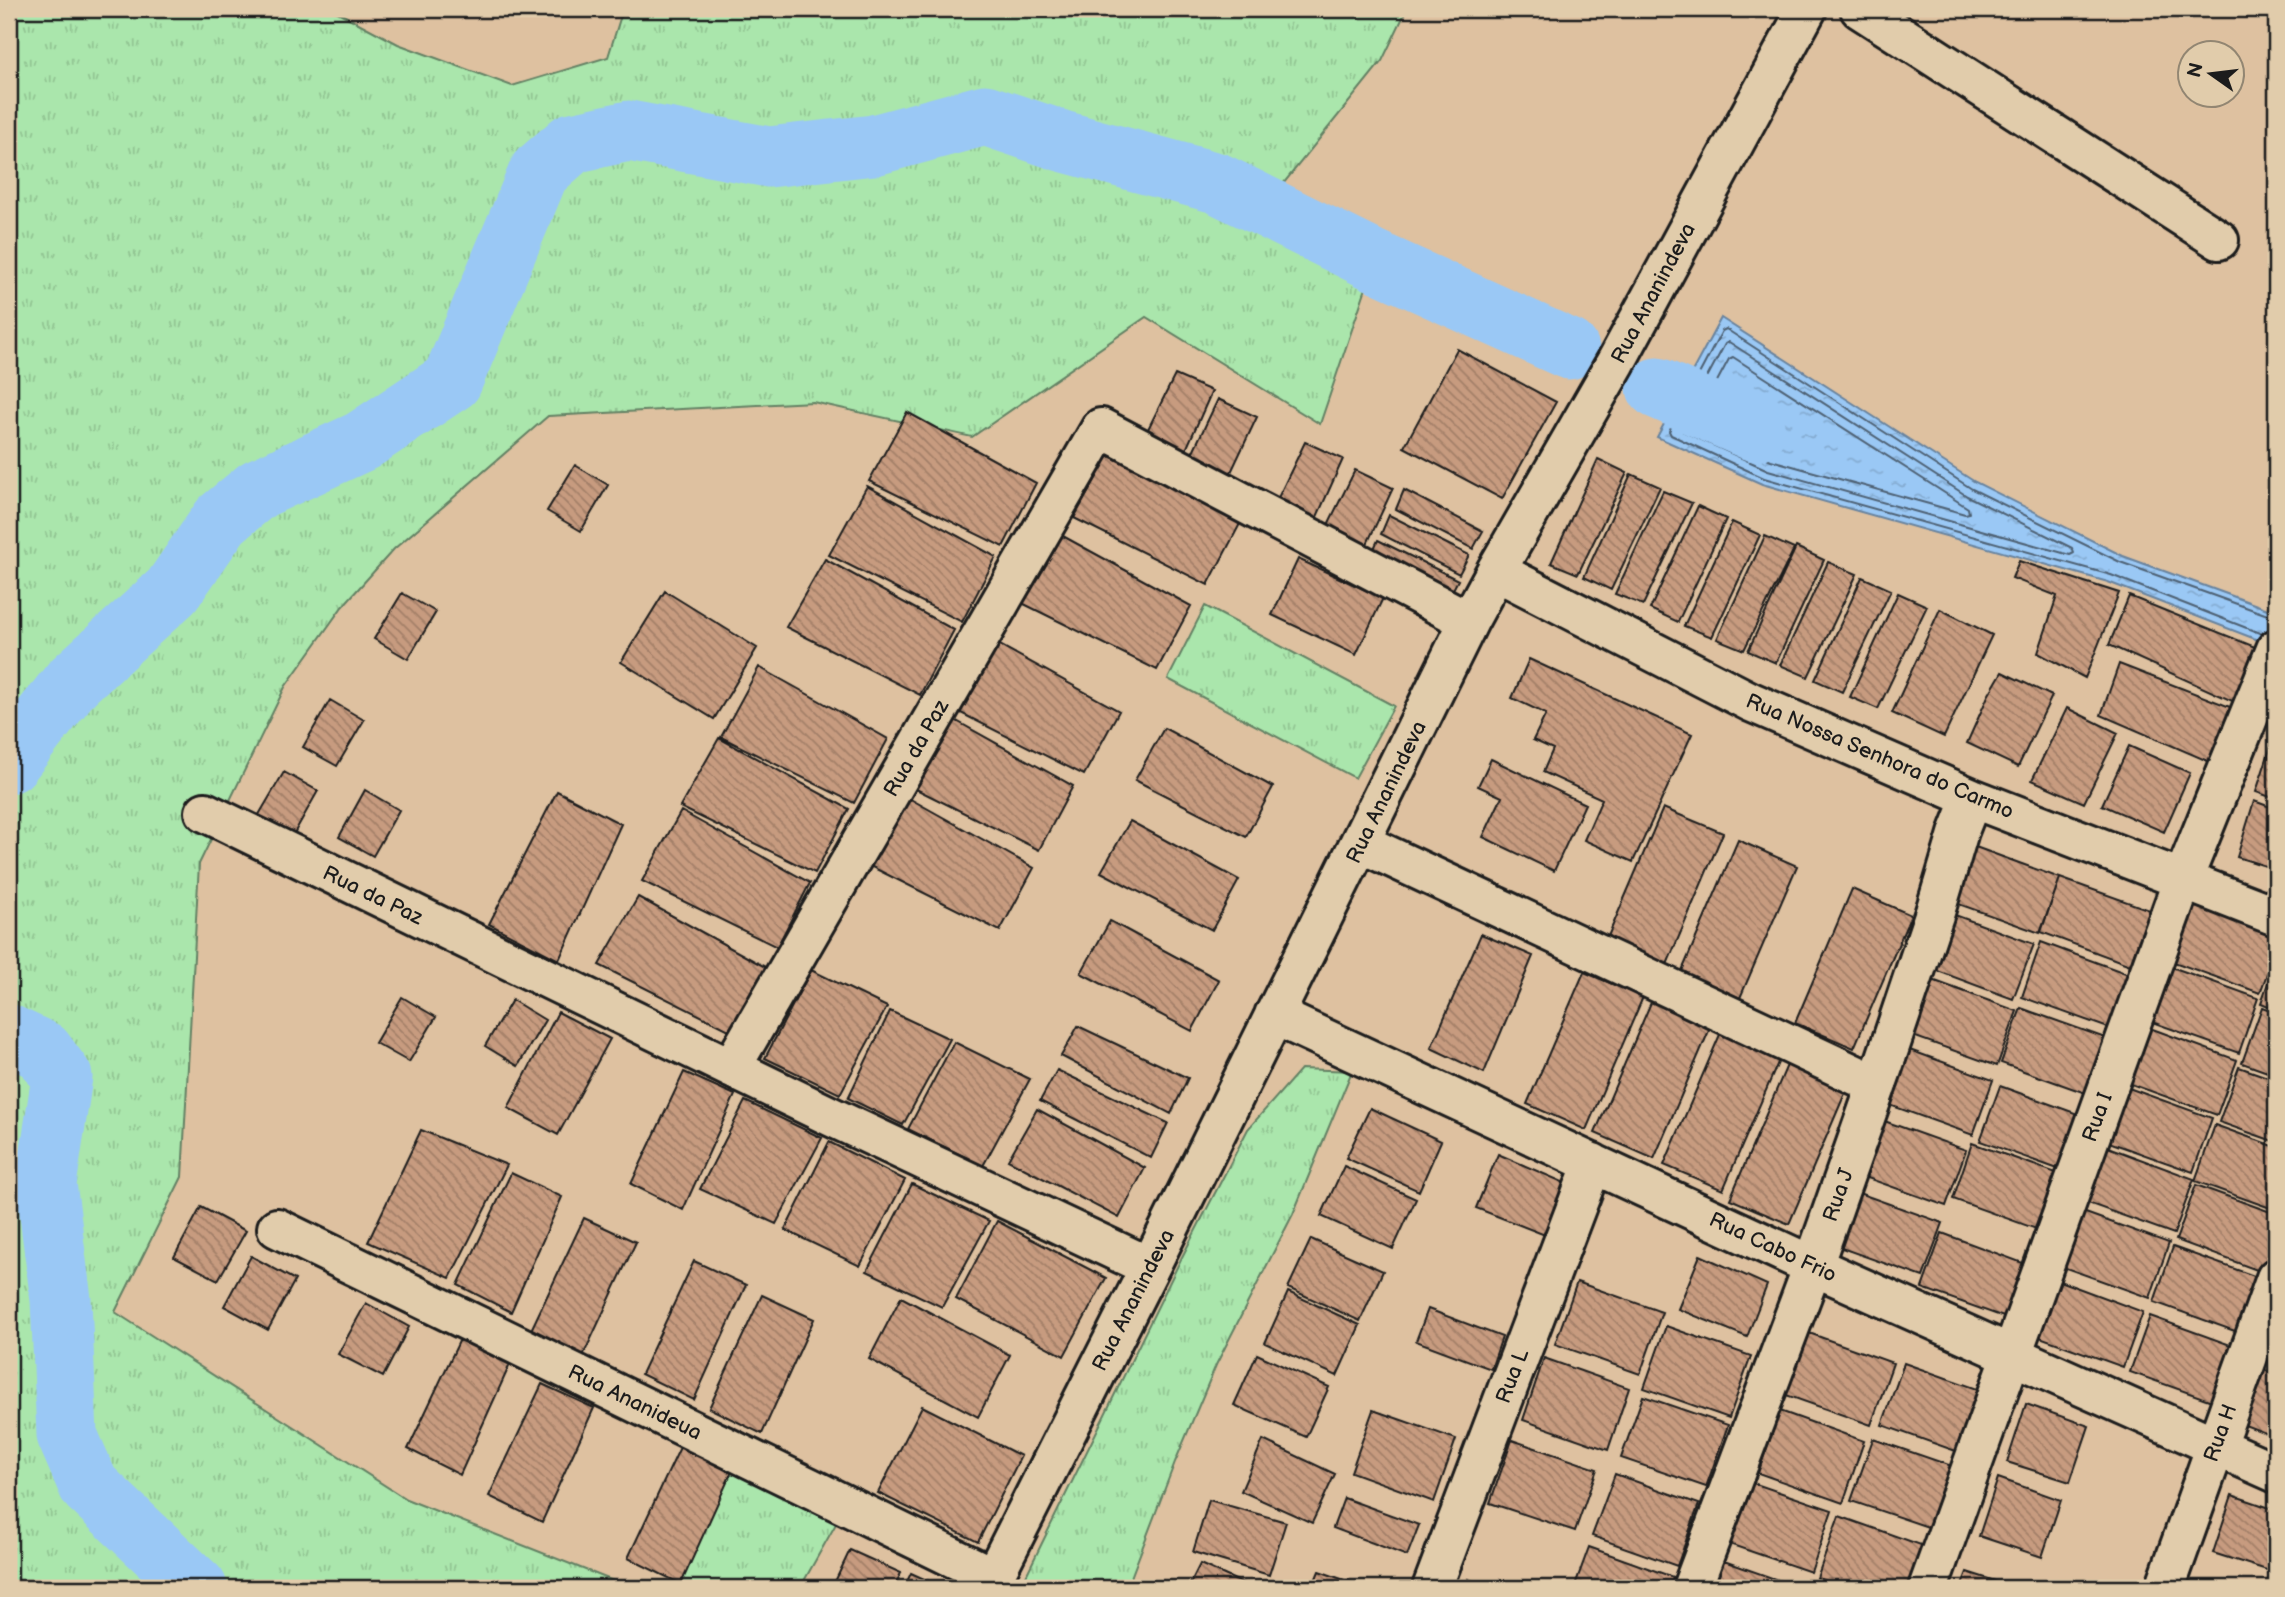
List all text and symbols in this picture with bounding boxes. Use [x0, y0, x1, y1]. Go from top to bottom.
north arrow [2176, 38, 2246, 108]
text: N [2183, 61, 2209, 80]
street label: Rua Ananindeva [1606, 219, 1701, 368]
street label: Rua Nossa Senhora do Carmo [1742, 689, 2017, 824]
street label: Rua da Paz [879, 694, 955, 801]
street label: Rua Ananindeva [1341, 717, 1432, 868]
street label: Rua da Paz [319, 861, 428, 931]
street label: Rua I [2077, 1089, 2118, 1145]
street label: Rua J [1818, 1165, 1859, 1225]
street label: Rua Cabo Frio [1705, 1207, 1840, 1288]
street label: Rua Ananindeva [1087, 1225, 1180, 1375]
street label: Rua L [1491, 1345, 1534, 1407]
street label: Rua Ananideua [564, 1359, 706, 1446]
street label: Rua H [2199, 1401, 2242, 1465]

